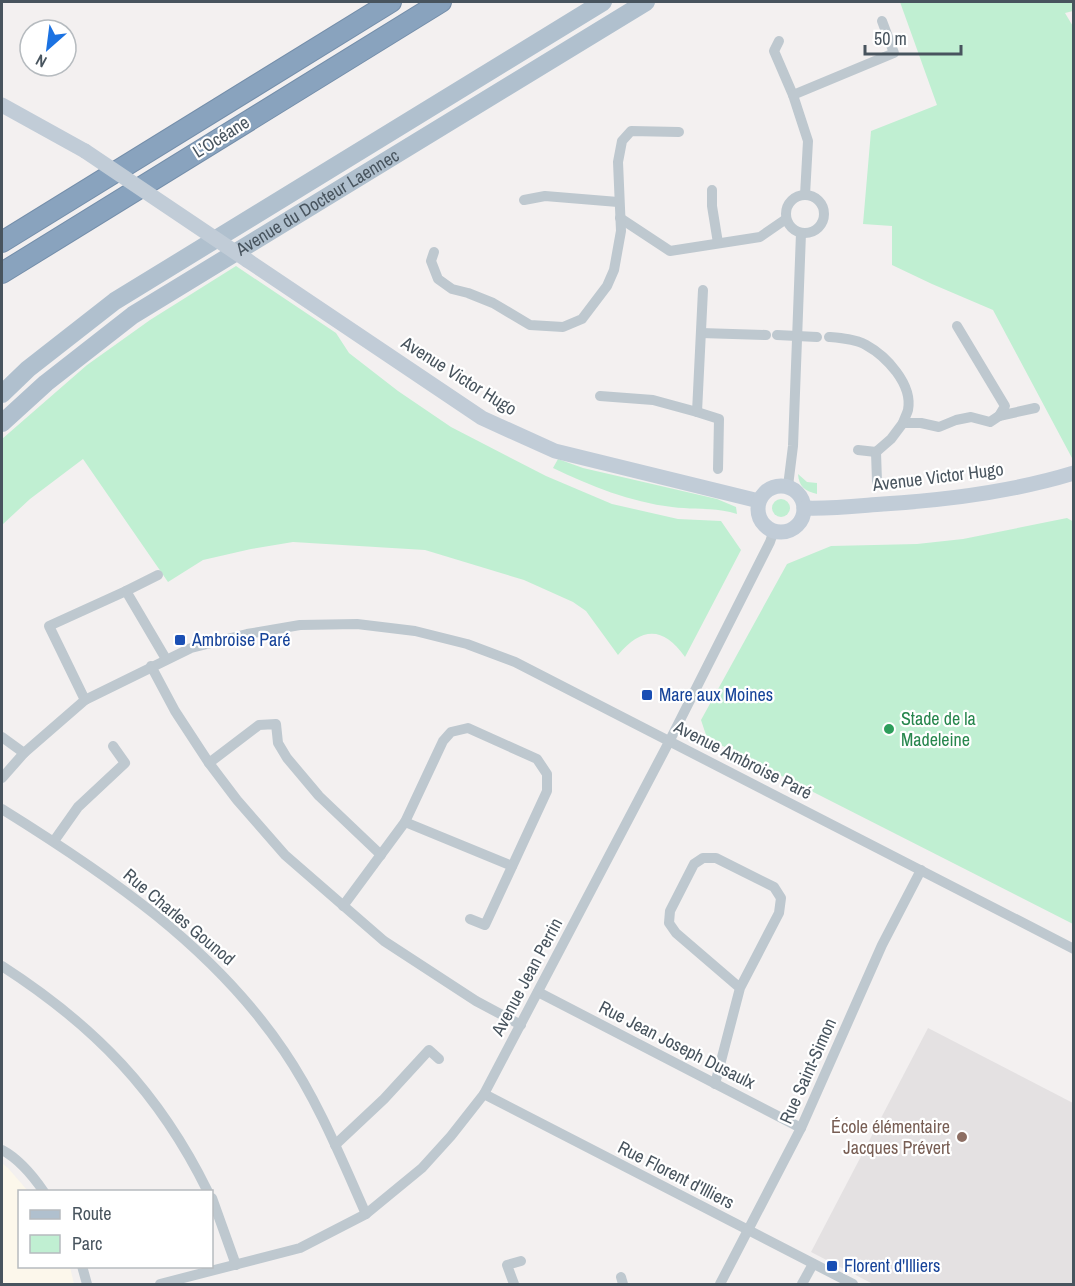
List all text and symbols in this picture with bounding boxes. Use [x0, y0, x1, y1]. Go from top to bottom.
north arrow [18, 18, 78, 78]
scale bar [865, 18, 961, 56]
text: 50 m [874, 26, 907, 51]
text: N [32, 49, 50, 73]
street label: L’Océane [188, 109, 254, 164]
street label: Avenue du Docteur Laennec [230, 143, 404, 262]
street label: Avenue Victor Hugo [396, 330, 522, 421]
street label: Avenue Victor Hugo [870, 456, 1005, 497]
place label: Ambroise Paré [191, 627, 290, 652]
marker: Ambroise Paré [173, 633, 187, 647]
place label: Mare aux Moines [659, 682, 773, 707]
marker: Mare aux Moines [640, 688, 654, 702]
place label: Stade de la Madeleine [901, 706, 976, 752]
street label: Avenue Ambroise Paré [669, 714, 816, 805]
marker: Stade de la Madeleine [882, 722, 896, 736]
street label: Rue Charles Gounod [118, 862, 240, 971]
street label: Avenue Jean Perrin [484, 913, 568, 1041]
street label: Rue Jean Joseph Dusaulx [595, 994, 760, 1095]
street label: Rue Saint-Simon [773, 1014, 842, 1128]
place label: École élémentaire Jacques Prévert [831, 1114, 950, 1160]
marker: École élémentaire Jacques Prévert [955, 1130, 969, 1144]
street label: Rue Florent d'Illiers [614, 1134, 739, 1215]
legend [18, 1190, 213, 1268]
text: Route [72, 1201, 111, 1226]
text: Parc [72, 1231, 102, 1256]
place label: Florent d'Illiers [844, 1253, 940, 1278]
marker: Florent d'Illiers [825, 1259, 839, 1273]

